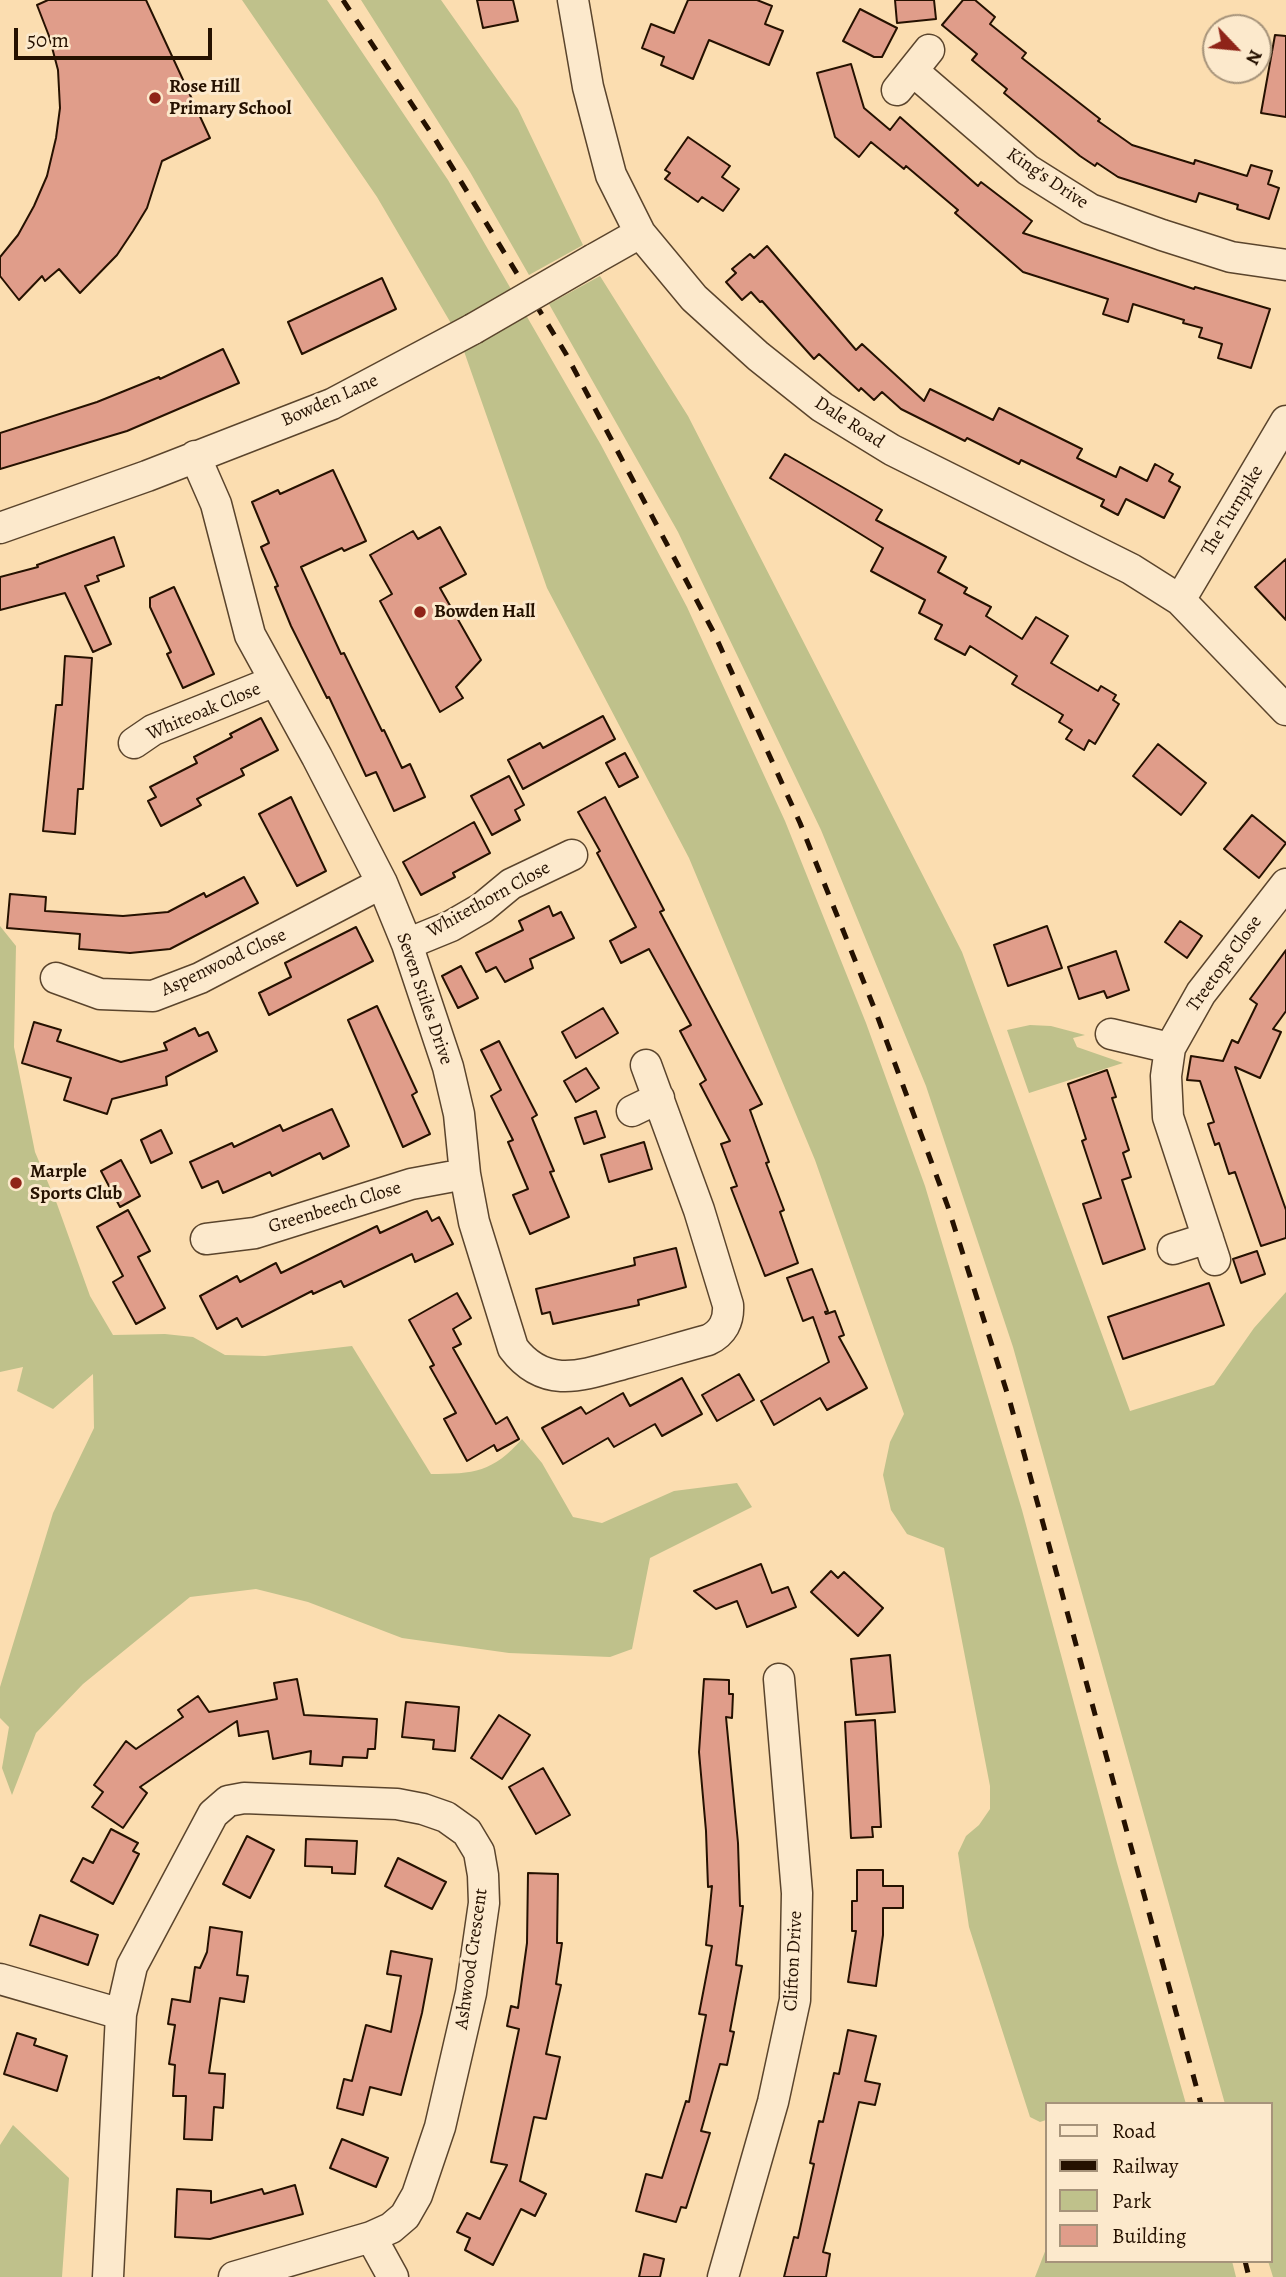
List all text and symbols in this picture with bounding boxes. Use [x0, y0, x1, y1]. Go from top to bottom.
scale bar [18, 14, 215, 58]
north arrow [1202, 14, 1272, 84]
text: 50 m [27, 26, 69, 54]
text: N [1239, 45, 1269, 69]
place label: Rose Hill Primary School [169, 76, 292, 120]
marker: Rose Hill Primary School [147, 90, 163, 106]
street label: King's Drive [1002, 143, 1092, 215]
street label: Bowden Lane [278, 369, 382, 433]
street label: Dale Road [810, 392, 888, 454]
street label: The Turnpike [1197, 461, 1269, 561]
place label: Bowden Hall [434, 601, 535, 623]
marker: Bowden Hall [412, 604, 428, 620]
street label: Whiteoak Close [144, 678, 264, 746]
street label: Whitethorn Close [423, 857, 555, 943]
street label: Treetops Close [1183, 912, 1267, 1016]
street label: Aspenwood Close [158, 924, 290, 1002]
street label: Seven Stiles Drive [391, 930, 457, 1068]
place label: Marple Sports Club [30, 1161, 122, 1205]
marker: Marple Sports Club [8, 1175, 24, 1191]
street label: Greenbeech Close [266, 1177, 404, 1239]
street label: Ashwood Crescent [451, 1887, 493, 2031]
street label: Clifton Drive [780, 1910, 808, 2012]
legend [1044, 2102, 1272, 2263]
text: Road [1112, 2117, 1156, 2145]
text: Railway [1112, 2152, 1178, 2180]
text: Park [1112, 2187, 1151, 2215]
text: Building [1112, 2222, 1186, 2250]

